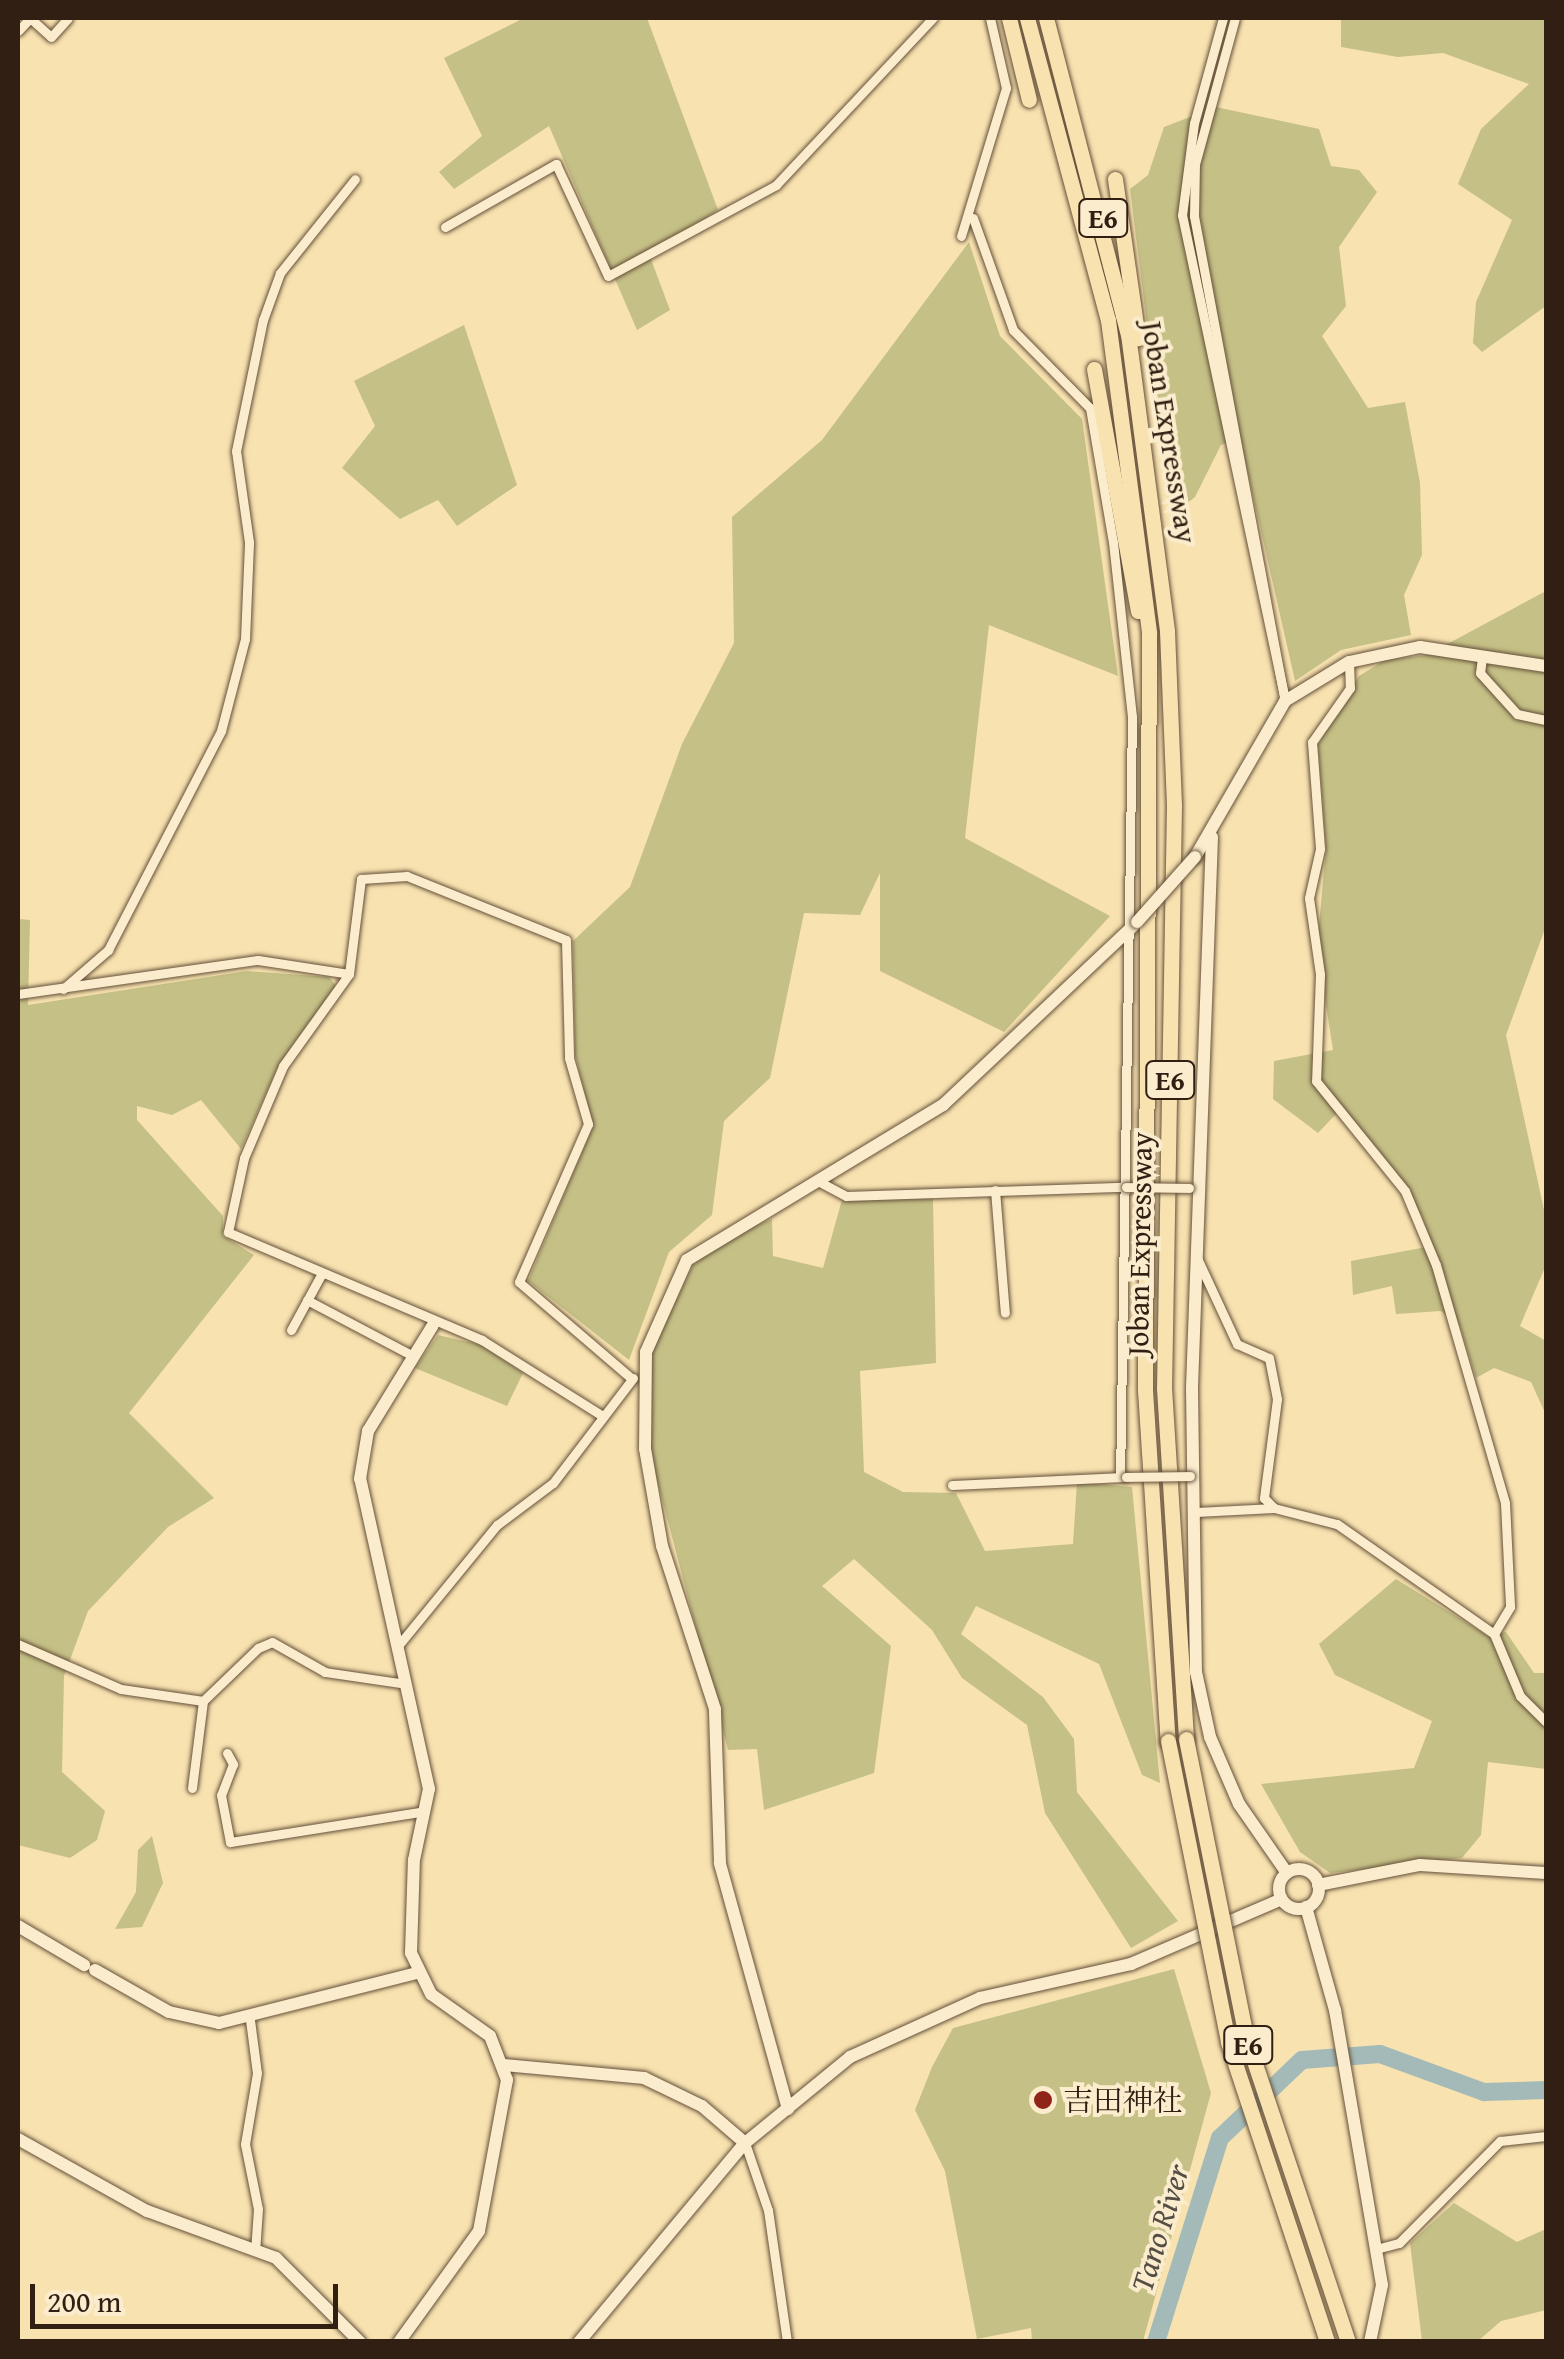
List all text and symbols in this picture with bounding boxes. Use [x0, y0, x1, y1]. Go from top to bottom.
road number: E6 [1078, 195, 1128, 241]
street label: Joban Expressway [1135, 318, 1205, 546]
road number: E6 [1145, 1057, 1195, 1103]
street label: Joban Expressway [1119, 1132, 1159, 1356]
road number: E6 [1223, 2022, 1273, 2068]
place label: 吉田神社 [1063, 2082, 1183, 2118]
marker: 吉田神社 [1032, 2089, 1054, 2111]
water label: Tano River [1122, 2160, 1198, 2296]
scale bar [35, 2264, 342, 2326]
text: 200 m [47, 2279, 121, 2323]

